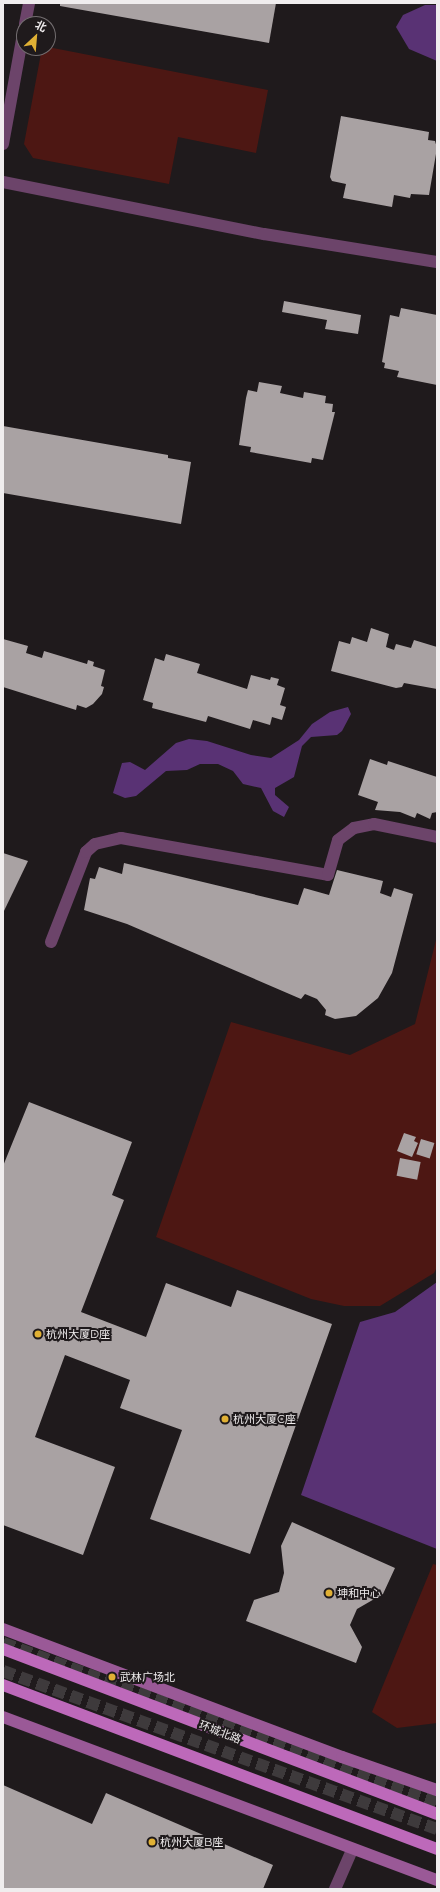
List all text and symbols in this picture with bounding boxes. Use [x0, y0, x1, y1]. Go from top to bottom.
north arrow [16, 16, 56, 56]
text: 北 [33, 17, 49, 35]
place label: 杭州大厦D座 [46, 1327, 110, 1341]
marker: 杭州大厦D座 [33, 1329, 43, 1339]
place label: 杭州大厦C座 [233, 1412, 296, 1426]
marker: 杭州大厦C座 [220, 1414, 230, 1424]
place label: 坤和中心 [337, 1586, 381, 1600]
marker: 坤和中心 [324, 1588, 334, 1598]
place label: 武林广场北 [120, 1670, 175, 1684]
marker: 武林广场北 [107, 1672, 117, 1682]
street label: 环城北路 [197, 1718, 243, 1746]
place label: 杭州大厦B座 [160, 1835, 223, 1849]
marker: 杭州大厦B座 [147, 1837, 157, 1847]

